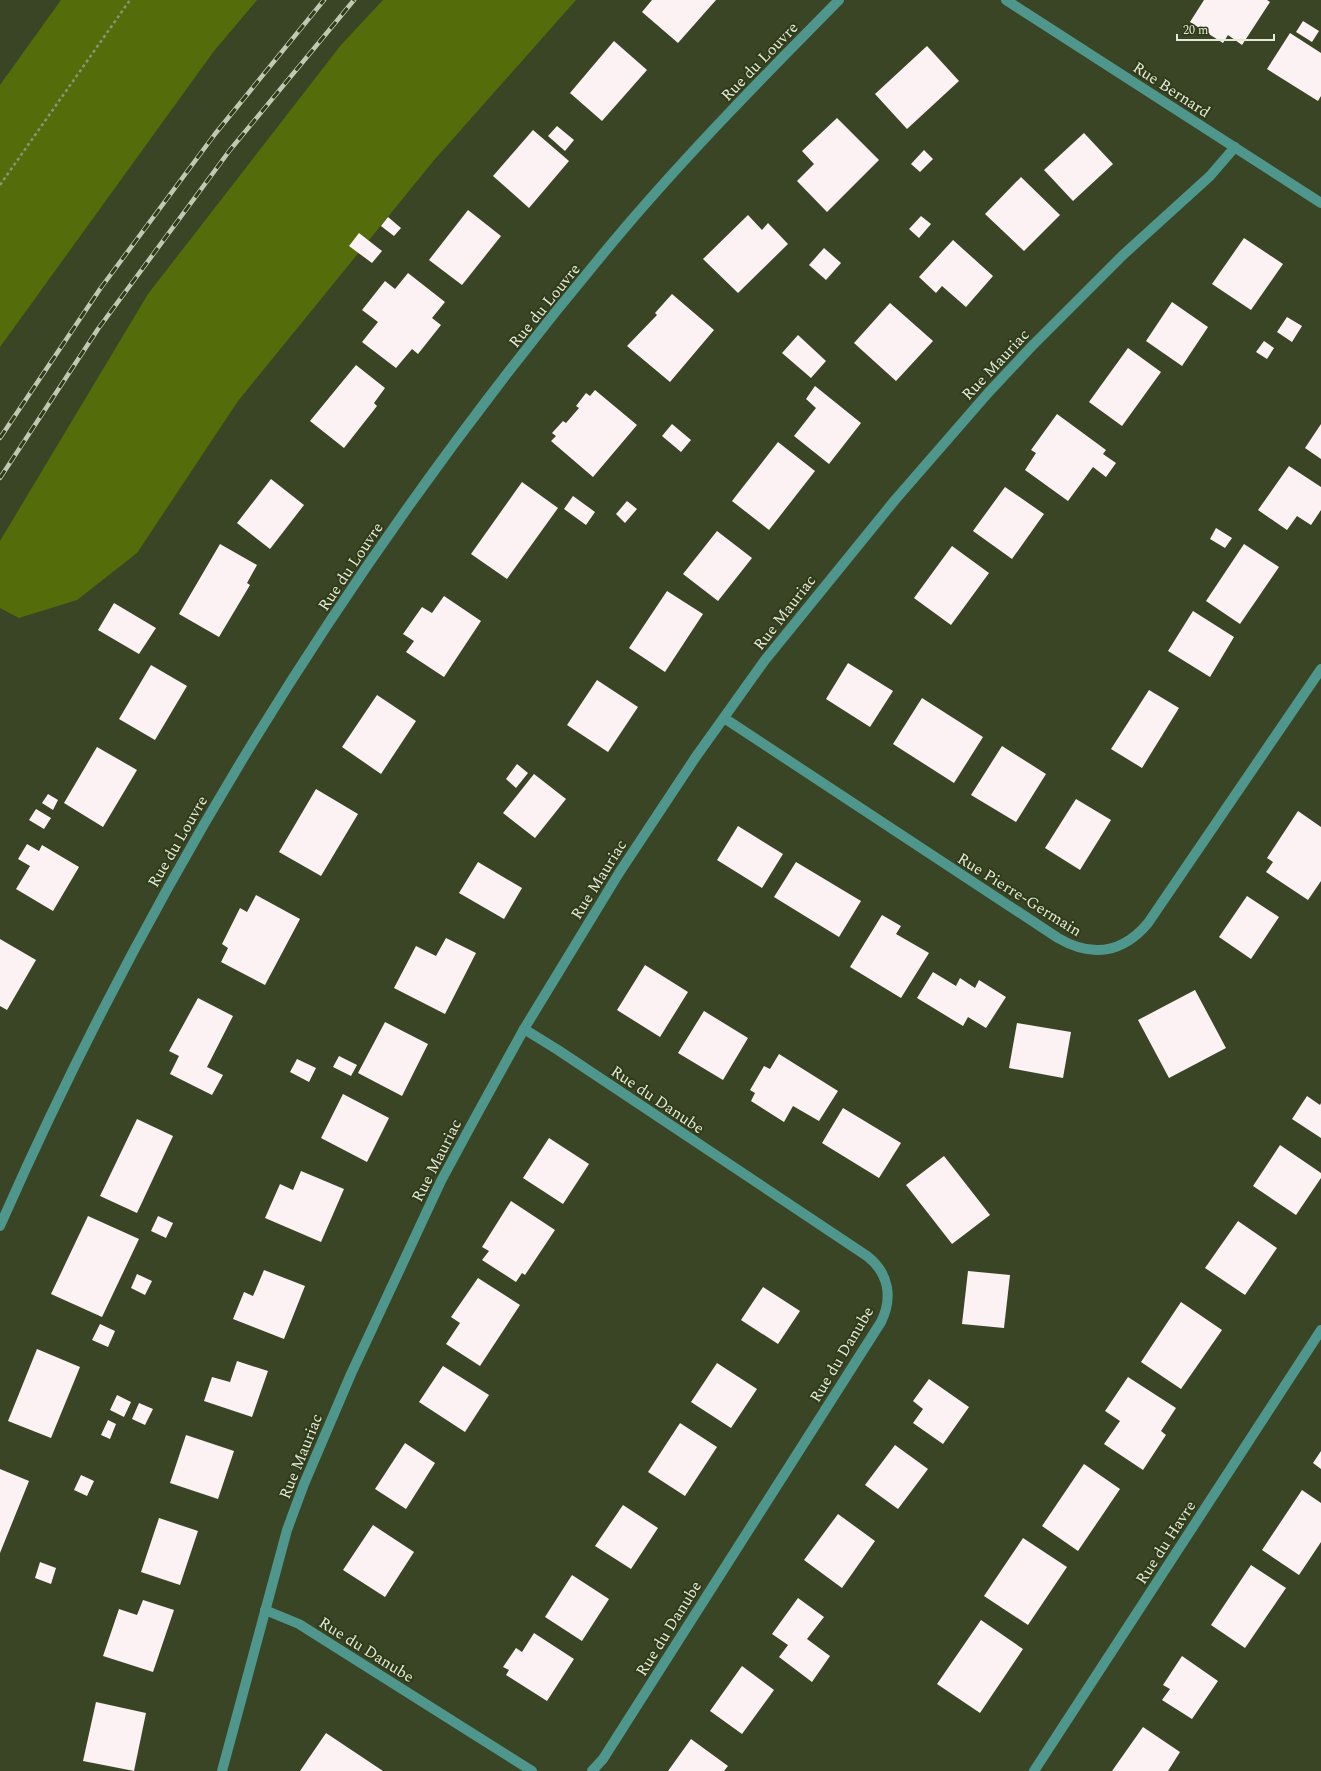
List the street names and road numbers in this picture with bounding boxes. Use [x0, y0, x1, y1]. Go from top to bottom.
street label: Rue du Louvre [715, 16, 804, 107]
street label: Rue Bernard [1128, 56, 1215, 124]
street label: Rue du Louvre [503, 258, 586, 353]
street label: Rue Mauriac [956, 323, 1035, 406]
street label: Rue du Louvre [312, 517, 390, 616]
street label: Rue Mauriac [748, 570, 822, 656]
street label: Rue du Louvre [142, 791, 214, 892]
street label: Rue Mauriac [565, 835, 633, 924]
street label: Rue Pierre-Germain [952, 847, 1086, 943]
street label: Rue du Danube [606, 1060, 709, 1140]
street label: Rue Mauriac [406, 1115, 468, 1206]
street label: Rue du Danube [804, 1302, 880, 1407]
street label: Rue Mauriac [273, 1410, 329, 1503]
street label: Rue du Havre [1130, 1496, 1202, 1589]
street label: Rue du Danube [630, 1576, 708, 1681]
street label: Rue du Danube [314, 1611, 419, 1689]

